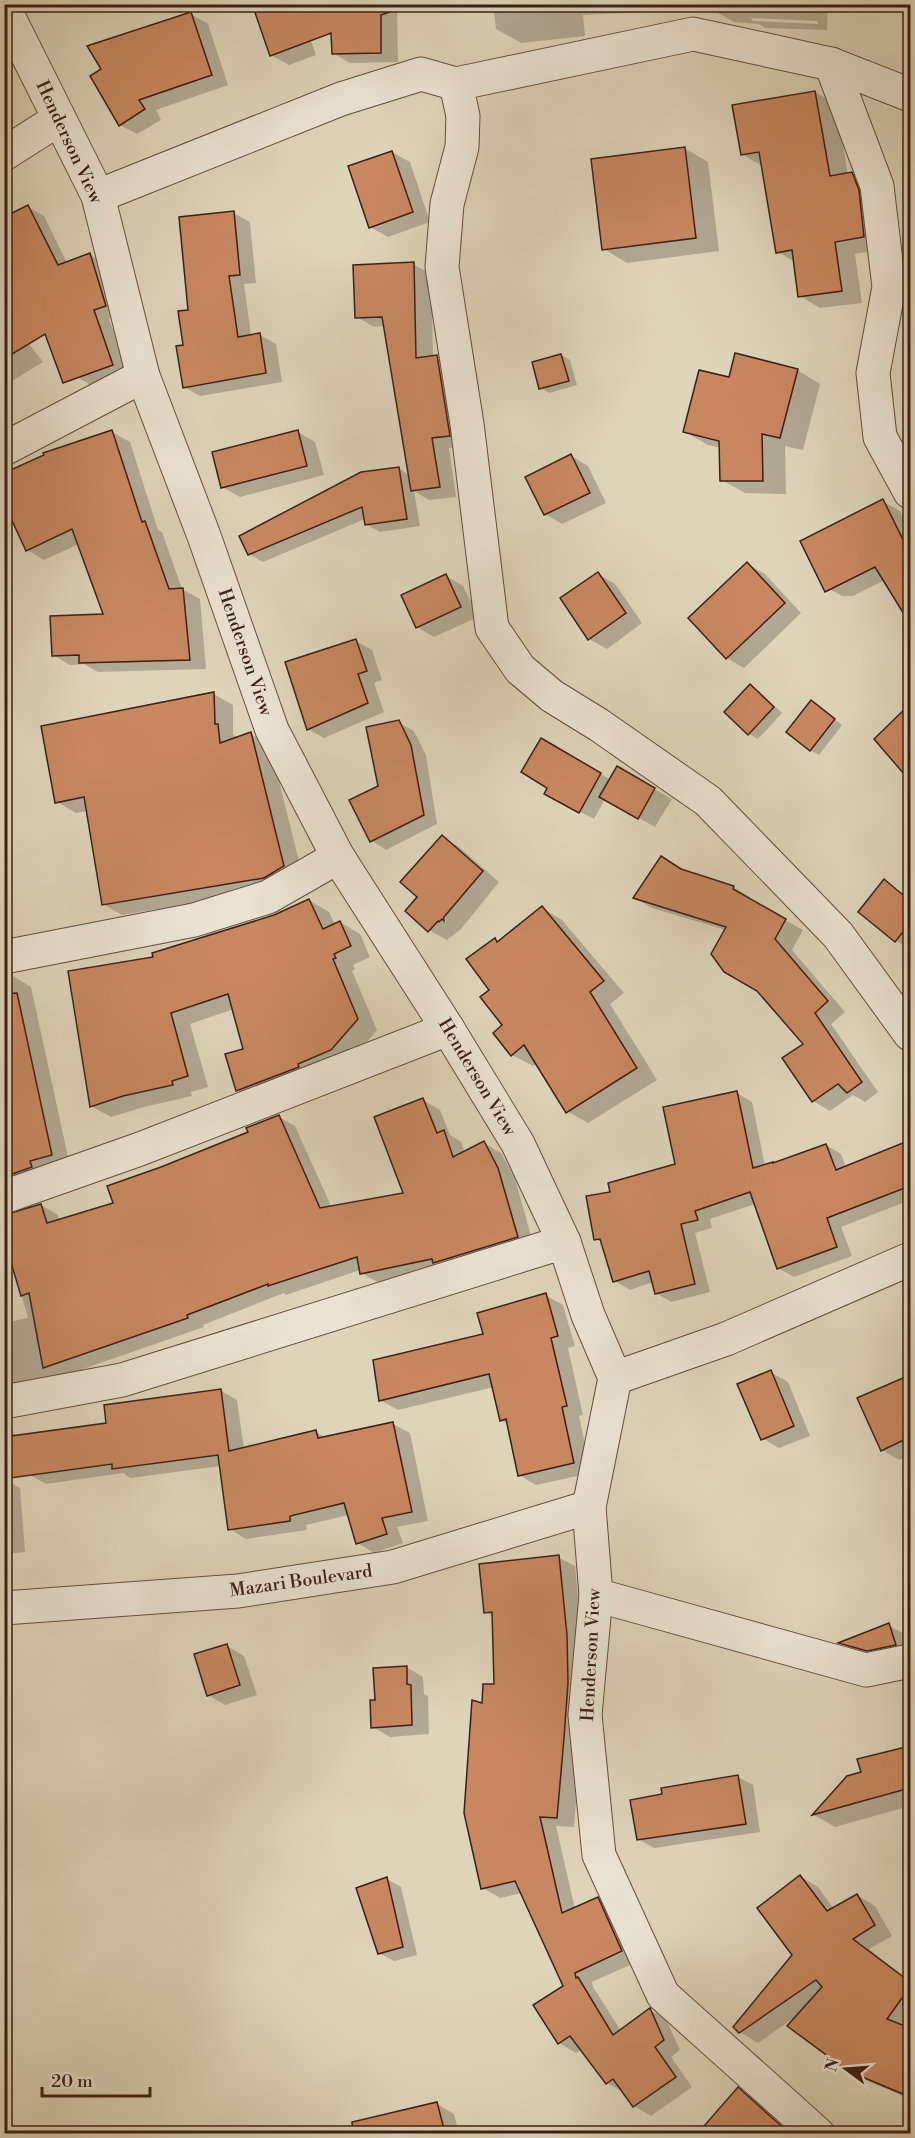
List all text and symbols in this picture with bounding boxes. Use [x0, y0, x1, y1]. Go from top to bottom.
street label: Henderson View [30, 77, 108, 208]
street label: Henderson View [212, 585, 278, 719]
street label: Henderson View [433, 1014, 521, 1140]
street label: Mazari Boulevard [228, 1559, 375, 1602]
street label: Henderson View [576, 1587, 606, 1722]
north arrow [816, 2039, 876, 2099]
text: N [821, 2056, 844, 2074]
scale bar [42, 2060, 150, 2098]
text: 20 m [51, 2070, 93, 2093]

